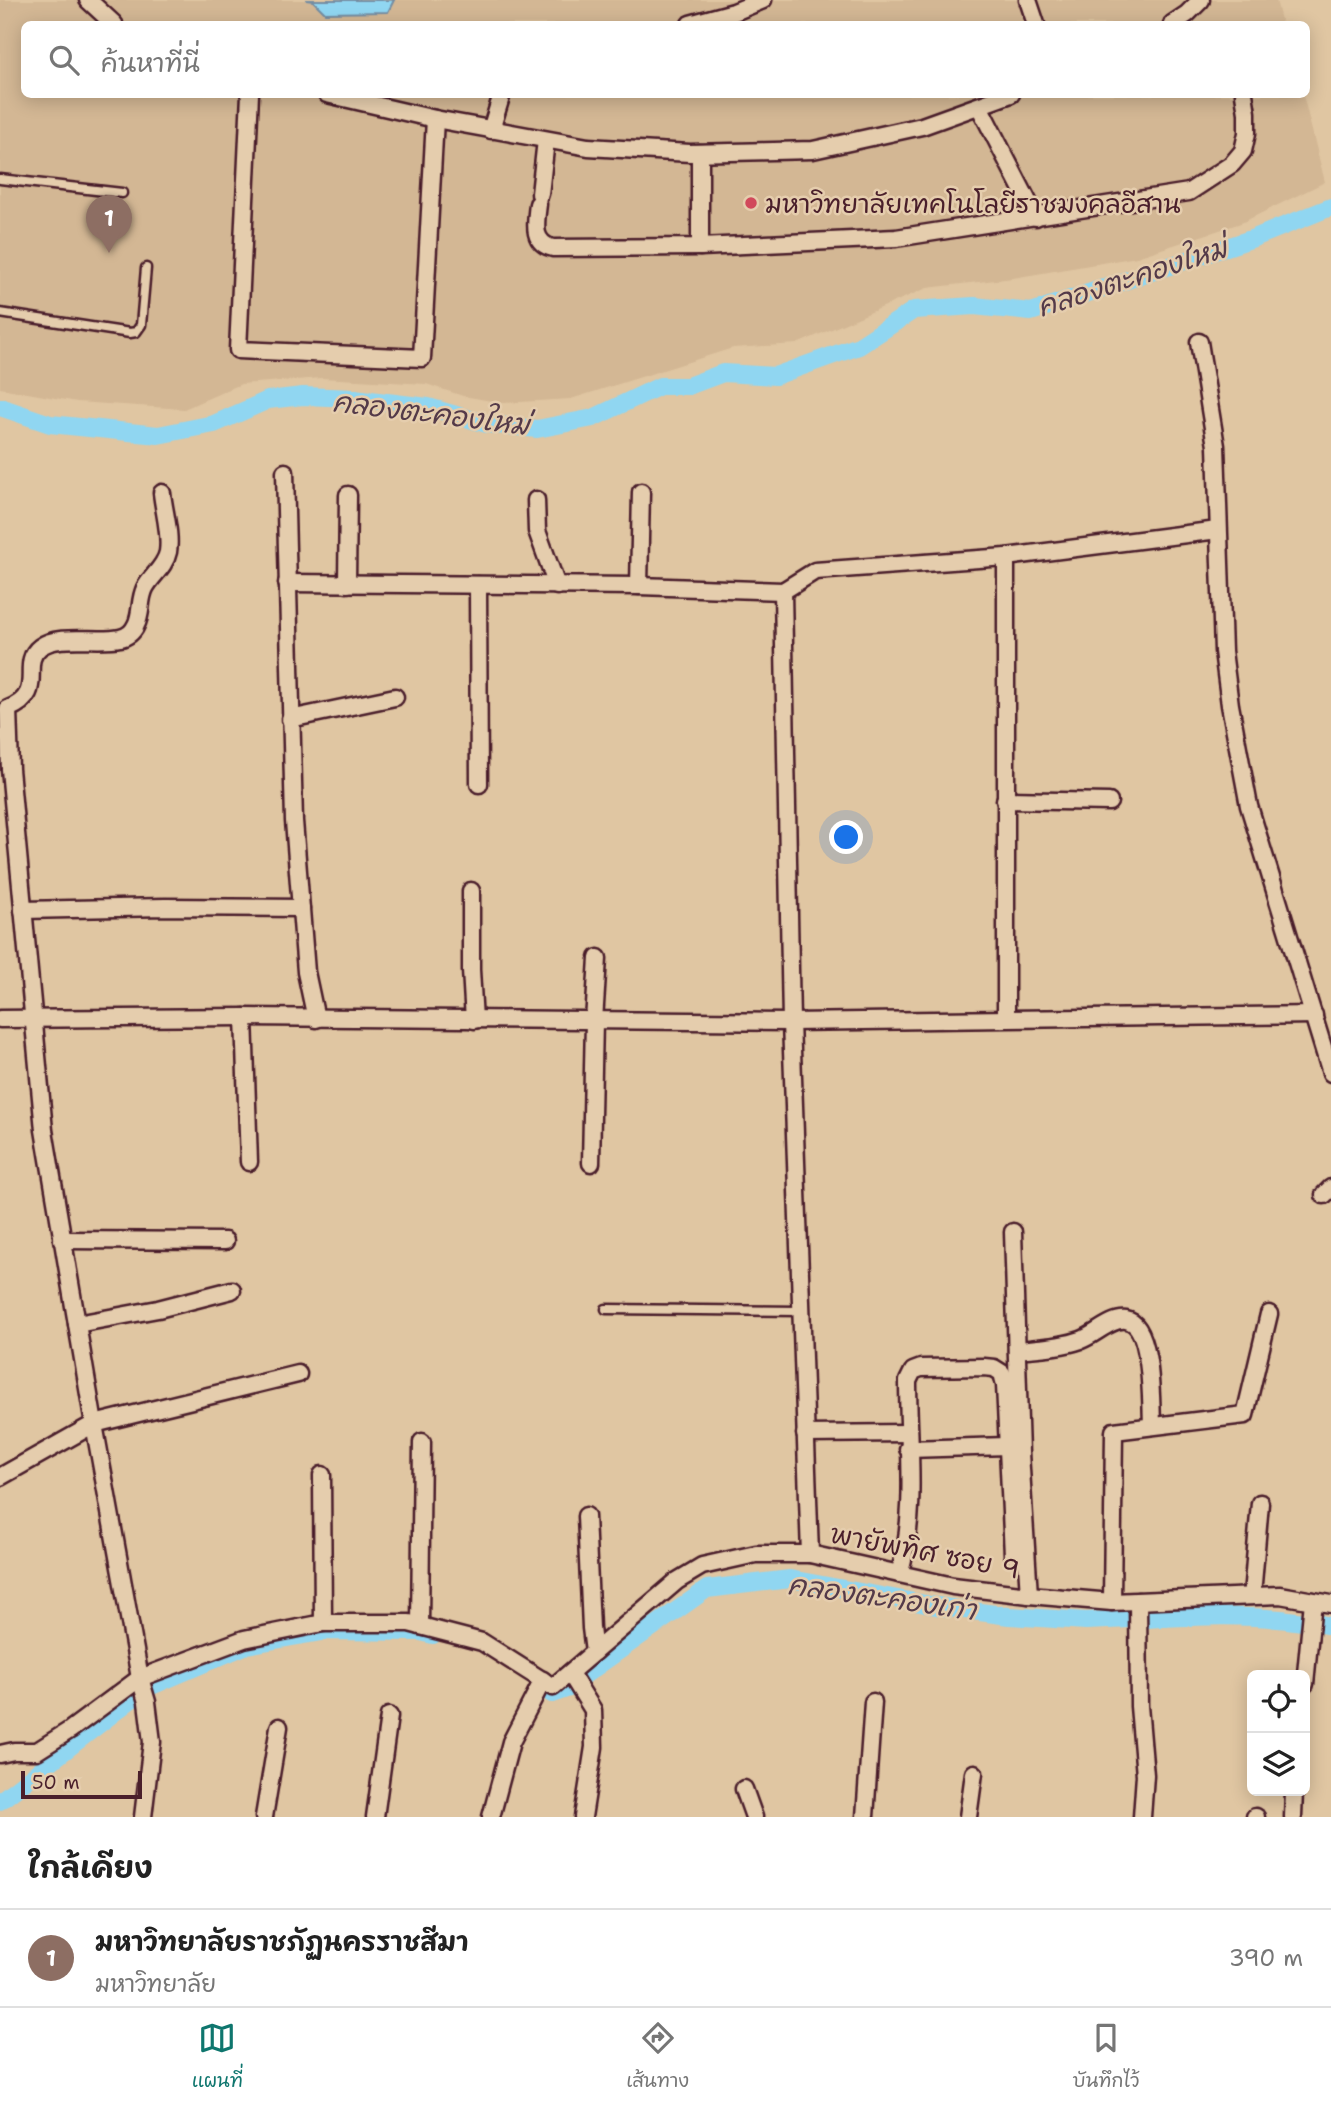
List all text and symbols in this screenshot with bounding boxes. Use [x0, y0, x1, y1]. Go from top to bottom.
search box [21, 21, 1310, 98]
icon: search [45, 41, 83, 79]
text: ค้นหาที่นี่ [101, 45, 200, 80]
place label: มหาวิทยาลัยเทคโนโลยีราชมงคลอีสาน [765, 186, 1181, 221]
pin: 1 [86, 195, 132, 253]
marker: มหาวิทยาลัยเทคโนโลยีราชมงคลอีสาน [743, 195, 759, 211]
water label: คลองตะคองใหม่ [1032, 227, 1237, 326]
water label: คลองตะคองใหม่ [331, 382, 536, 445]
your location [829, 820, 863, 854]
street label: พายัพทิศ ซอย 9 [827, 1515, 1023, 1587]
water label: คลองตะคองเก่า [785, 1565, 980, 1629]
map controls [1247, 1670, 1310, 1796]
button: locate [1247, 1670, 1310, 1733]
button: layers [1247, 1733, 1310, 1796]
scale bar [21, 1768, 142, 1800]
text: 50 m [32, 1770, 80, 1795]
text: ใกล้เคียง [28, 1847, 153, 1888]
text: มหาวิทยาลัยราชภัฏนครราชสีมา [95, 1924, 468, 1959]
text: 1 [46, 1943, 56, 1973]
text: 390 m [1229, 1943, 1303, 1973]
text: มหาวิทยาลัย [95, 1969, 216, 1999]
tab: แผนที่ [192, 2019, 243, 2094]
tab: เส้นทาง [626, 2019, 689, 2094]
tab: บันทึกไว้ [1073, 2019, 1139, 2094]

